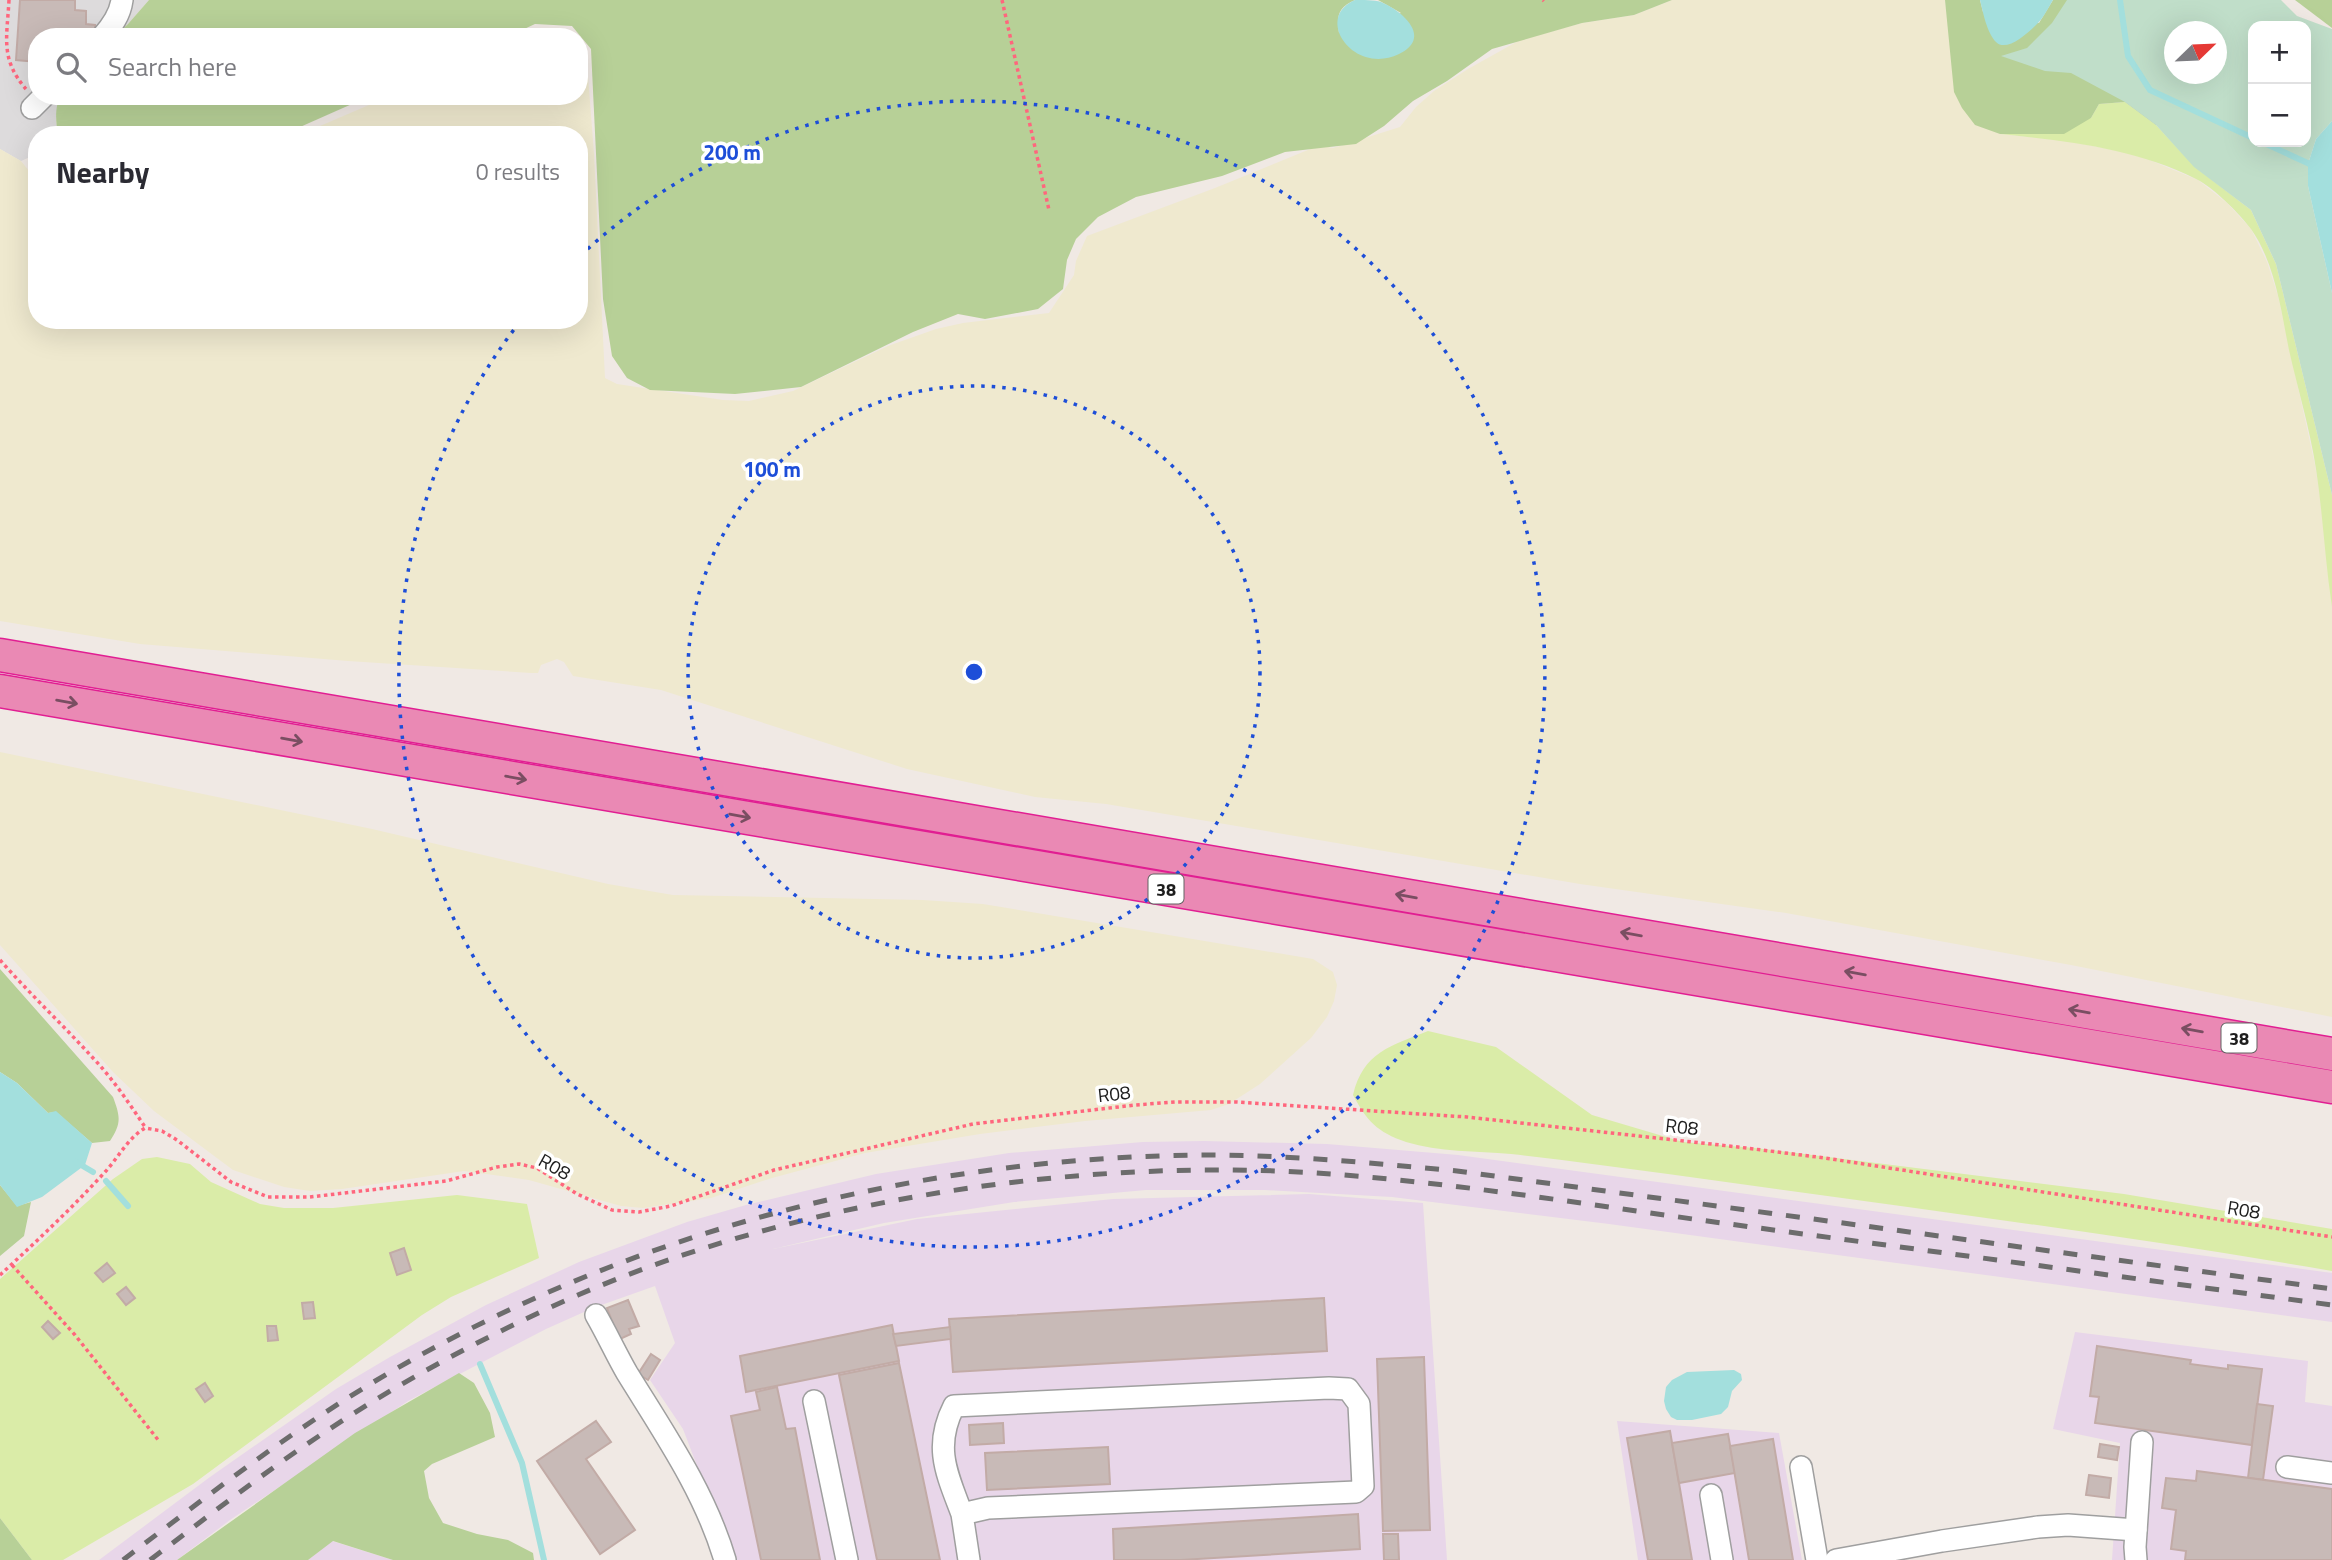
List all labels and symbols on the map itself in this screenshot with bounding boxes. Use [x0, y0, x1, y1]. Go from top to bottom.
north arrow [2164, 21, 2227, 84]
text: 200 m [703, 136, 761, 168]
text: 100 m [743, 453, 801, 485]
centre of rings [962, 660, 986, 684]
one-way arrow [55, 696, 78, 709]
one-way arrow [280, 734, 302, 747]
one-way arrow [504, 772, 527, 785]
one-way arrow [728, 810, 751, 823]
road number: 38 [1148, 874, 1184, 904]
one-way arrow [1395, 889, 1418, 902]
one-way arrow [1620, 927, 1643, 940]
one-way arrow [1844, 966, 1867, 979]
one-way arrow [2068, 1004, 2091, 1017]
one-way arrow [2181, 1023, 2204, 1036]
road number: 38 [2222, 1023, 2256, 1052]
street label: R08 [1096, 1077, 1132, 1109]
street label: R08 [1664, 1110, 1700, 1142]
street label: R08 [534, 1145, 577, 1187]
street label: R08 [2225, 1192, 2263, 1226]

